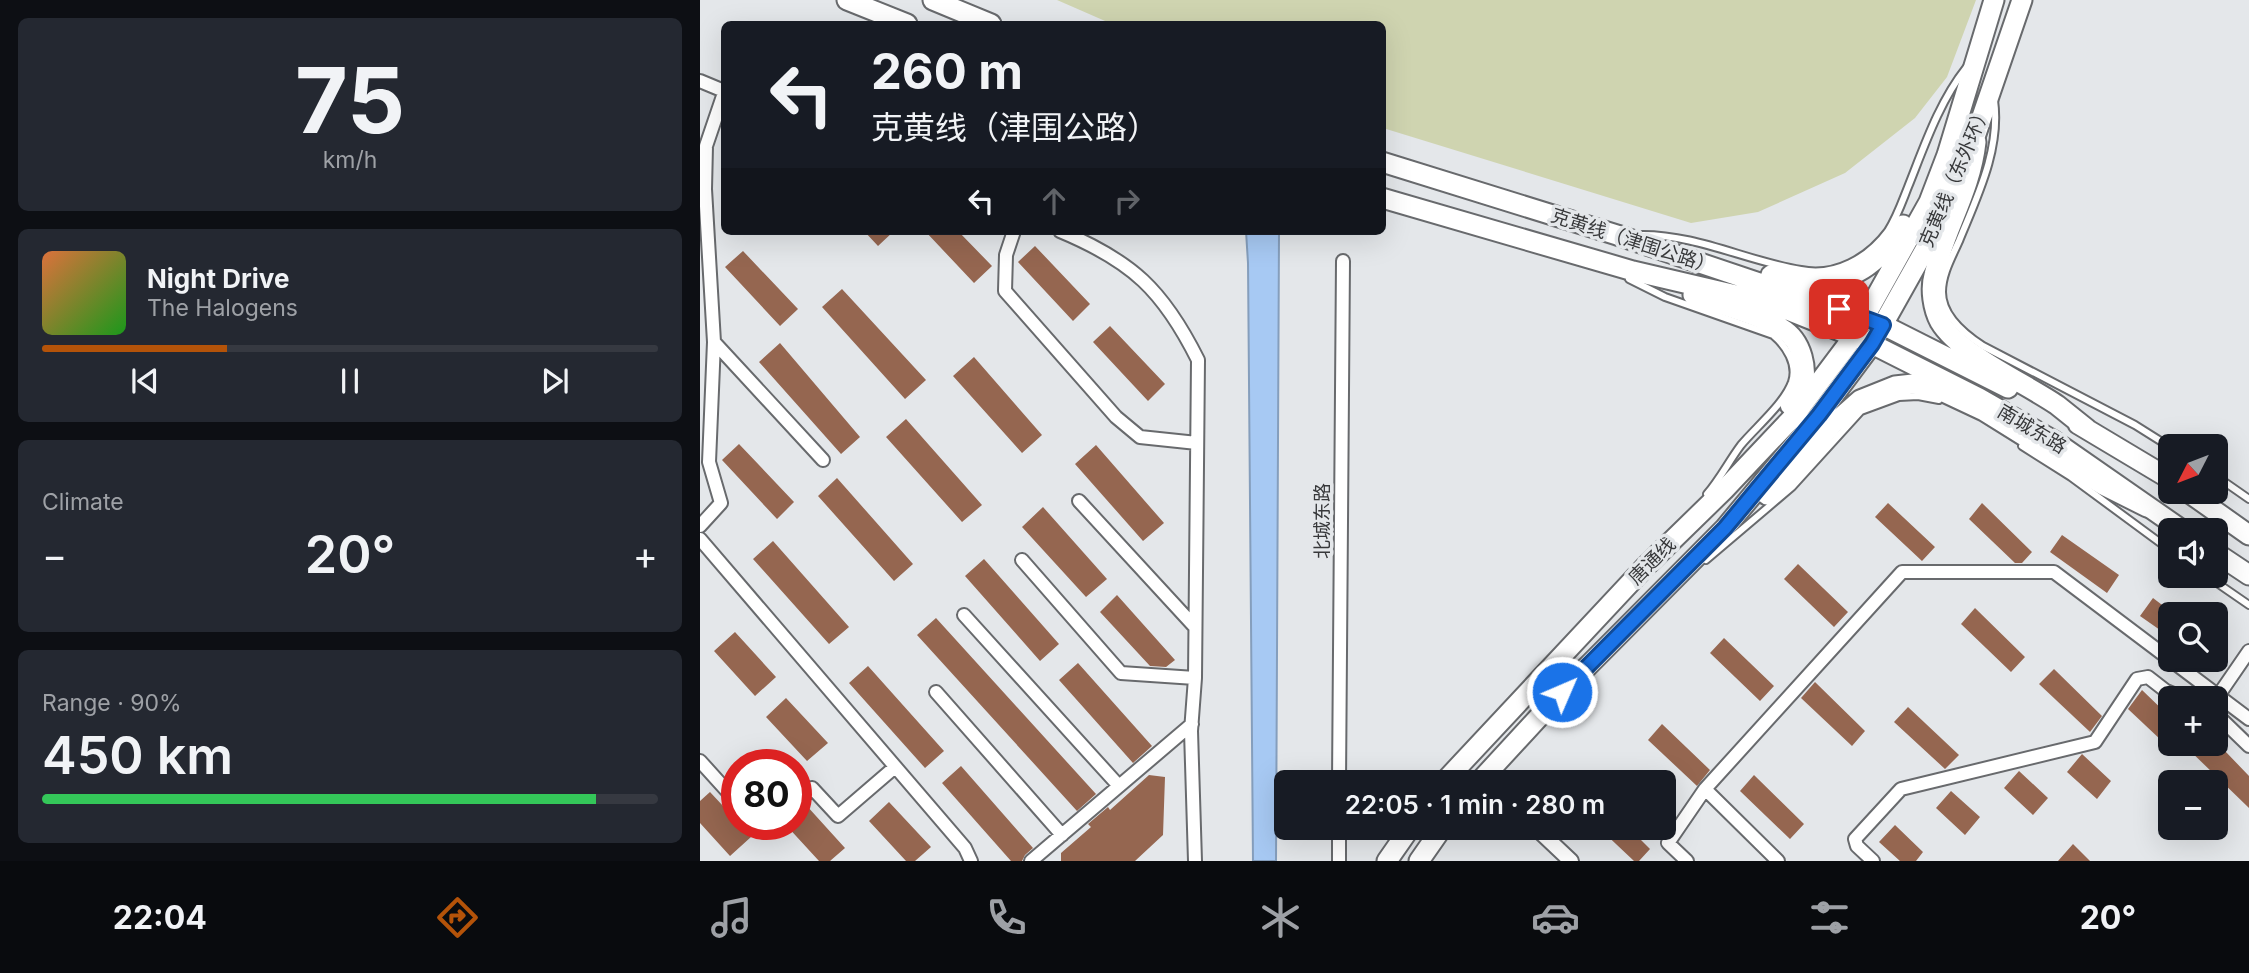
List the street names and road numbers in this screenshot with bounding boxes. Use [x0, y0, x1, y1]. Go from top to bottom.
street label: 克黄线（东外环） [1915, 102, 1995, 250]
street label: 克黄线（津围公路） [1548, 204, 1718, 278]
street label: 南城东路 [1993, 400, 2071, 458]
street label: 北城东路 [1311, 483, 1334, 559]
street label: 唐通线 [1624, 533, 1680, 589]

